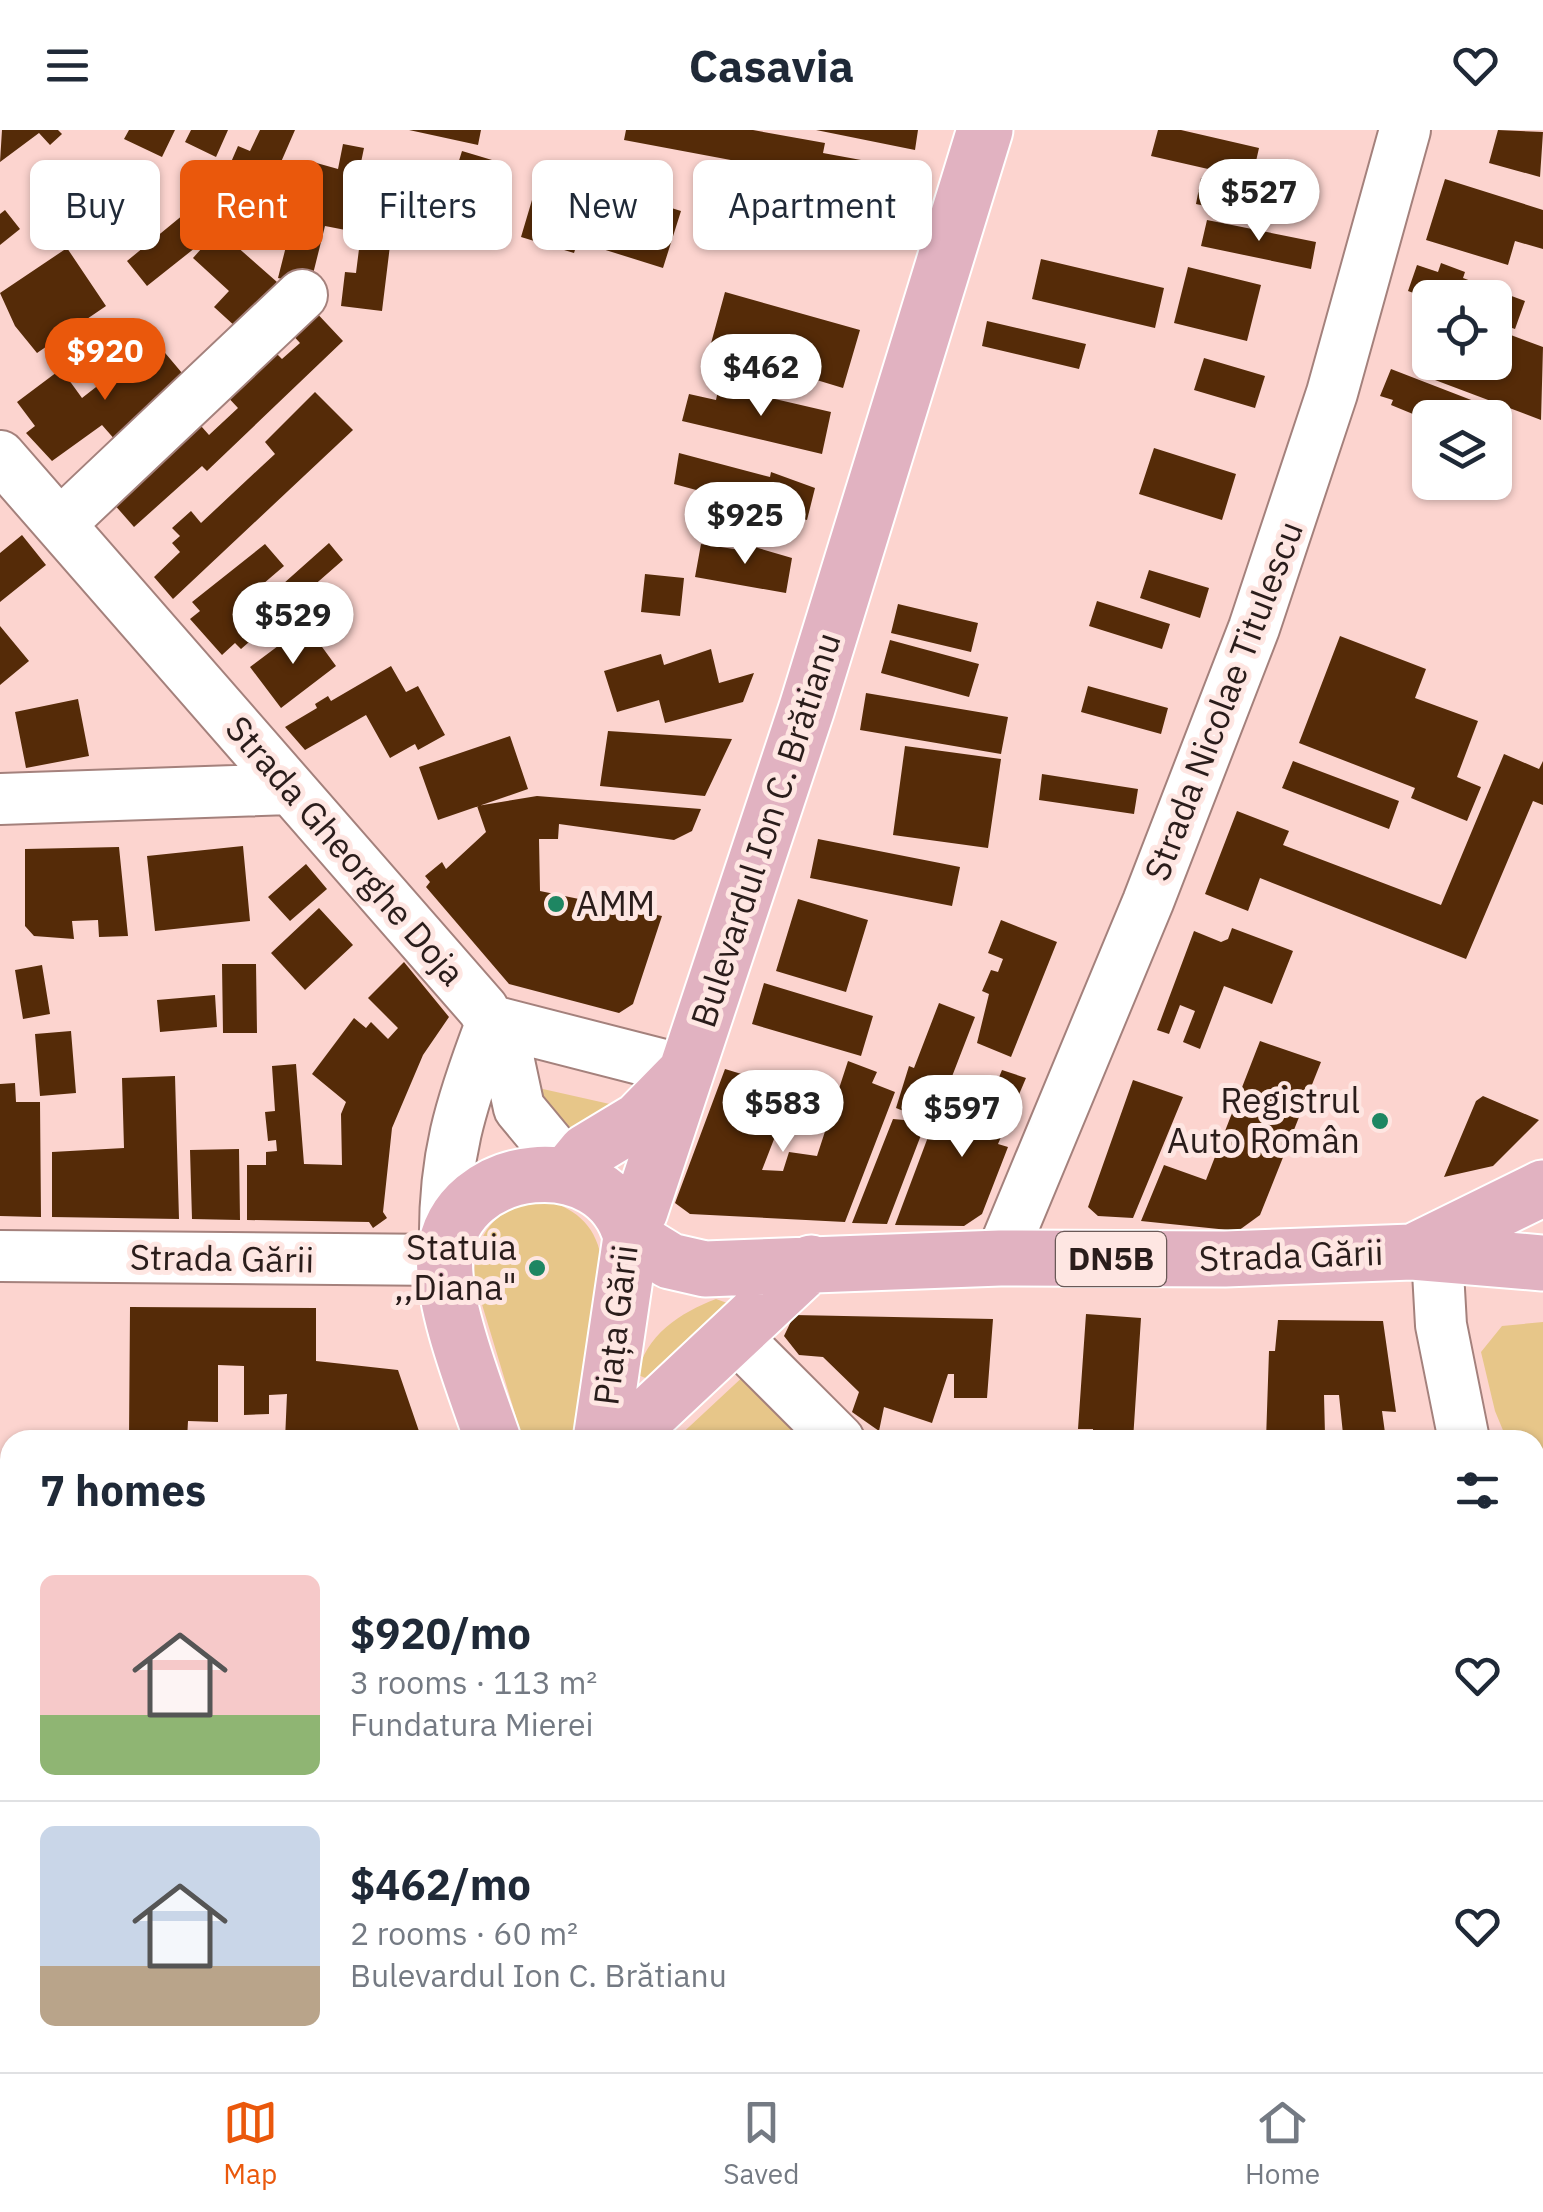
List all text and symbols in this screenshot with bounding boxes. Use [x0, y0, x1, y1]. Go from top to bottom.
text: Casavia [689, 36, 854, 94]
icon: menu [40, 38, 95, 93]
icon: heart [1448, 38, 1503, 93]
pin: $527 [1200, 159, 1318, 244]
chip: Buy [30, 160, 160, 250]
chip: Rent [180, 160, 323, 250]
chip: Filters [343, 160, 512, 250]
chip: New [532, 160, 673, 250]
chip: Apartment [693, 160, 932, 250]
text: $527 [1221, 170, 1297, 212]
map controls [1412, 280, 1512, 500]
button: locate [1412, 280, 1512, 380]
pin: $920 [46, 318, 164, 403]
text: $920 [67, 329, 143, 371]
pin: $462 [702, 334, 820, 419]
text: $462 [723, 345, 799, 387]
button: layers [1412, 400, 1512, 500]
pin: $925 [686, 482, 804, 567]
text: $925 [707, 493, 783, 535]
street label: Strada Nicolae Titulescu [1133, 514, 1313, 887]
pin: $529 [234, 582, 352, 667]
text: $529 [255, 593, 331, 635]
street label: Bulevardul Ion C. Brătianu [679, 627, 851, 1033]
street label: Strada Gheorghe Doja [216, 706, 476, 995]
place label: AMM [576, 880, 655, 926]
marker: AMM [545, 893, 567, 915]
pin: $583 [724, 1070, 842, 1155]
pin: $597 [903, 1075, 1021, 1160]
place label: Registrul Auto Român [1167, 1077, 1360, 1163]
text: $583 [745, 1081, 821, 1123]
text: $597 [924, 1086, 1000, 1128]
marker: Registrul Auto Român [1369, 1110, 1391, 1132]
place label: Statuia ,,Diana" [394, 1224, 517, 1310]
street label: Strada Gării [1198, 1229, 1384, 1281]
road number: DN5B [1056, 1232, 1166, 1286]
street label: Strada Gării [129, 1233, 315, 1283]
street label: Piața Gării [582, 1242, 648, 1408]
marker: Statuia ,,Diana" [526, 1257, 548, 1279]
text: 7 homes [40, 1463, 206, 1518]
icon: filters [1450, 1463, 1505, 1518]
text: $920/mo [350, 1606, 531, 1661]
icon: home [120, 1615, 240, 1735]
icon: heart [1450, 1648, 1505, 1703]
text: 3 rooms · 113 m² [350, 1661, 597, 1703]
text: Fundatura Mierei [350, 1703, 593, 1745]
text: $462/mo [350, 1857, 531, 1912]
icon: home [120, 1866, 240, 1986]
icon: heart [1450, 1899, 1505, 1954]
text: 2 rooms · 60 m² [350, 1912, 578, 1954]
text: Bulevardul Ion C. Brătianu [350, 1954, 727, 1996]
tab: Map [223, 2095, 278, 2192]
tab: Saved [723, 2095, 799, 2192]
tab: Home [1245, 2095, 1320, 2192]

